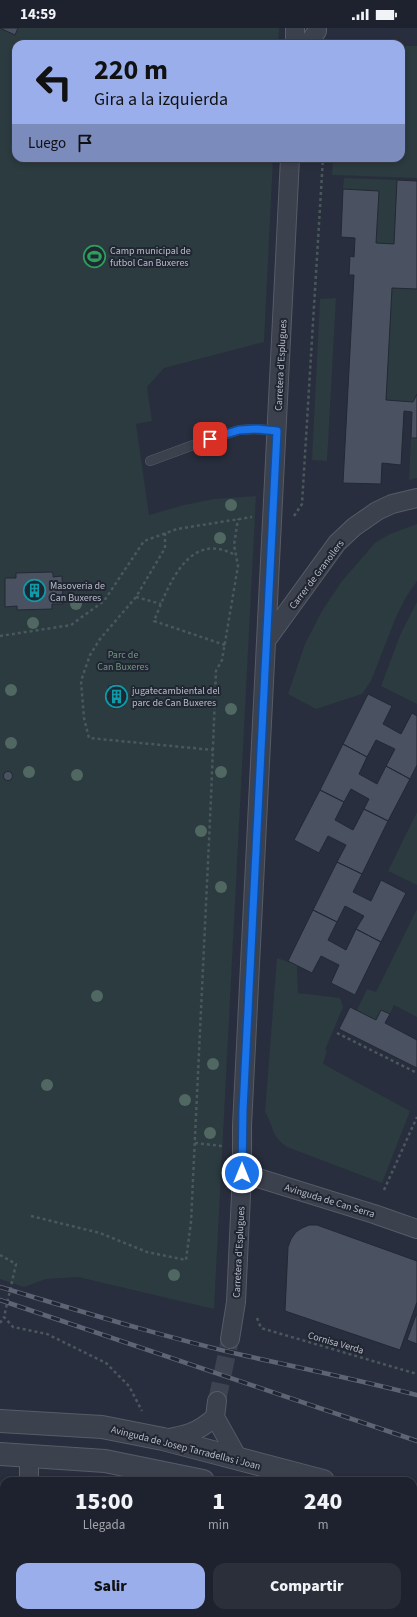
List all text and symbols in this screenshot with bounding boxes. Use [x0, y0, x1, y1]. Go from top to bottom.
text: 14:59 [20, 4, 56, 25]
text: 220 m [94, 50, 168, 90]
icon: left [28, 56, 80, 108]
text: Gira a la izquierda [94, 87, 228, 112]
icon: arrive [74, 132, 96, 154]
text: Luego [28, 133, 66, 154]
sports icon: Camp municipal de futbol Can Buxeres [81, 243, 107, 269]
place label: Camp municipal de futbol Can Buxeres [110, 244, 191, 270]
street label: Carretera d'Esplugues [272, 319, 290, 411]
pin [193, 422, 227, 456]
icon: arrive [199, 428, 221, 450]
street label: Carrer de Granollers [286, 537, 348, 612]
building icon: Masoveria de Can Buxeres [21, 578, 47, 604]
place label: Masoveria de Can Buxeres [50, 579, 105, 605]
park label: Parc de Can Buxeres [97, 648, 149, 674]
building icon: jugatecambiental del parc de Can Buxeres [103, 683, 129, 709]
place label: jugatecambiental del parc de Can Buxeres [131, 684, 220, 710]
position arrow [221, 1152, 263, 1194]
street label: Avinguda de Can Serra [283, 1181, 377, 1221]
street label: Carretera d'Esplugues [230, 1206, 248, 1298]
street label: Cornisa Verda [306, 1328, 365, 1358]
street label: Avinguda de Josep Tarradellas i Joan [109, 1423, 262, 1473]
text: 15:00 [75, 1484, 133, 1519]
text: 1 [212, 1484, 225, 1519]
text: 240 [304, 1484, 342, 1519]
text: Llegada [83, 1516, 125, 1534]
text: min [208, 1516, 229, 1534]
text: m [318, 1516, 328, 1534]
button: Salir [16, 1563, 205, 1609]
button: Compartir [213, 1563, 401, 1609]

